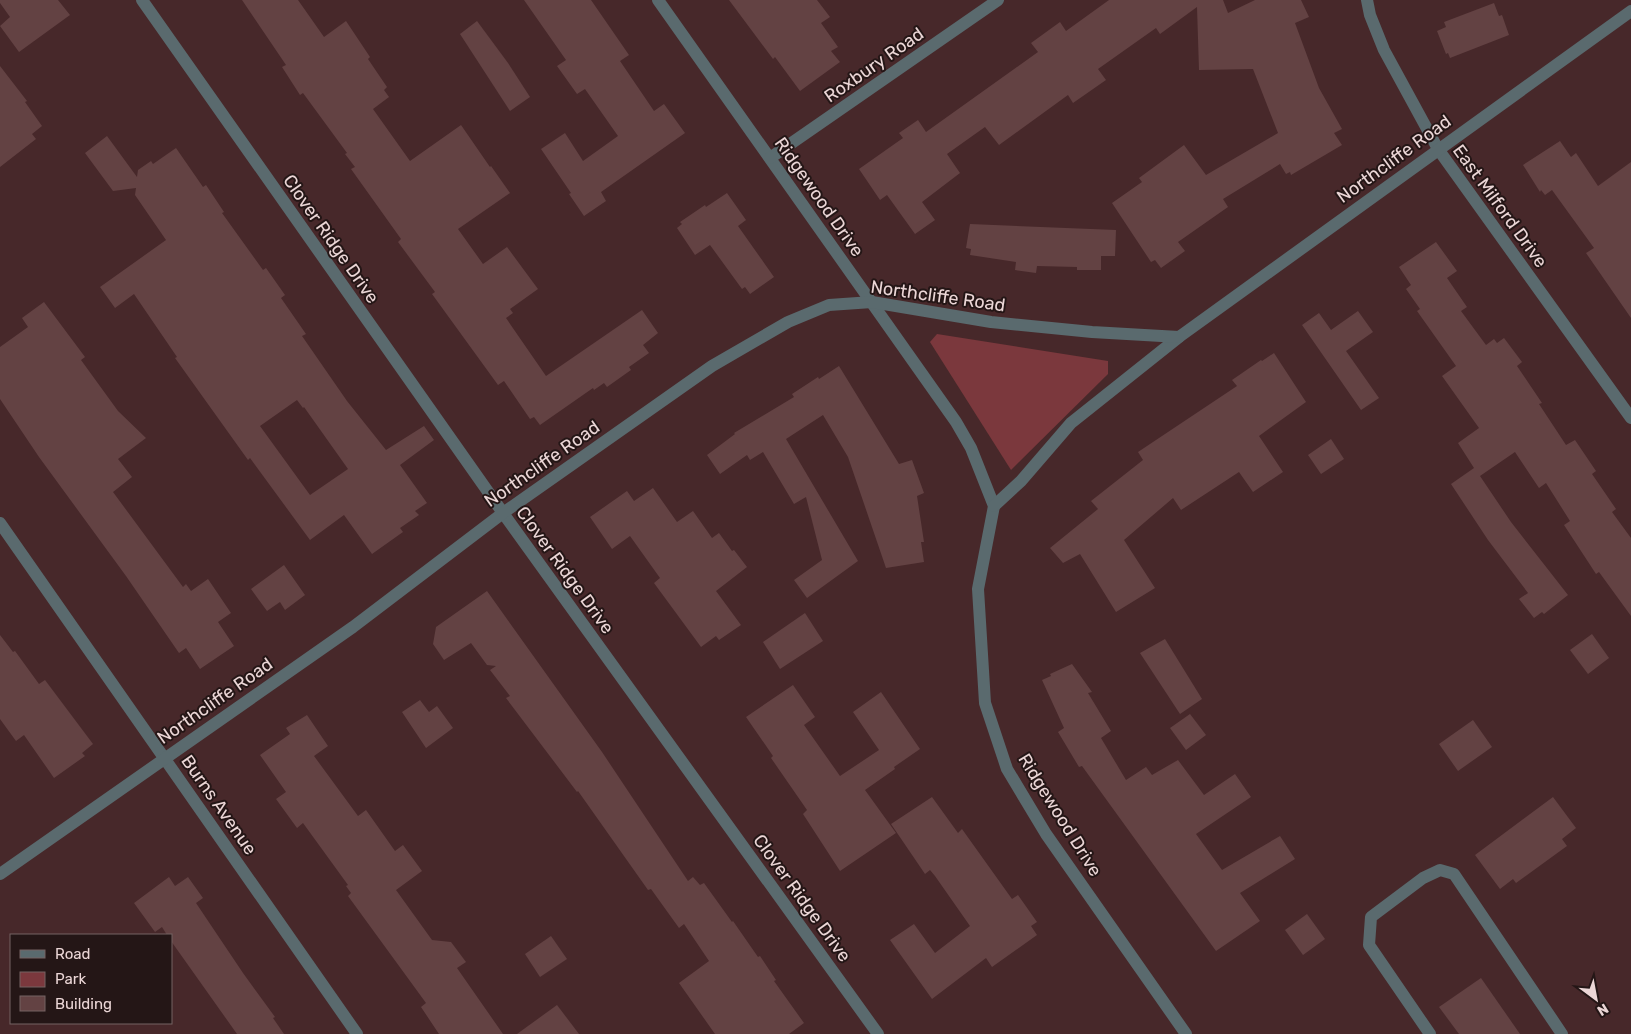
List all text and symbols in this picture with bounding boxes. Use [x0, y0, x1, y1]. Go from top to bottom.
street label: Roxbury Road [820, 23, 928, 107]
street label: Northcliffe Road [1333, 110, 1455, 208]
street label: Ridgewood Drive [770, 133, 868, 261]
street label: East Milford Drive [1448, 140, 1552, 272]
street label: Clover Ridge Drive [278, 170, 384, 308]
street label: Northcliffe Road [869, 276, 1007, 316]
street label: Northcliffe Road [480, 416, 604, 512]
street label: Clover Ridge Drive [511, 502, 619, 638]
street label: Northcliffe Road [153, 653, 277, 749]
street label: Ridgewood Drive [1013, 750, 1107, 880]
street label: Burns Avenue [177, 751, 261, 859]
street label: Clover Ridge Drive [748, 830, 856, 966]
legend [10, 934, 172, 1024]
text: Road [55, 945, 91, 963]
text: Park [55, 970, 86, 988]
north arrow [1571, 974, 1621, 1024]
text: Building [55, 995, 112, 1013]
text: N [1594, 1000, 1611, 1019]

